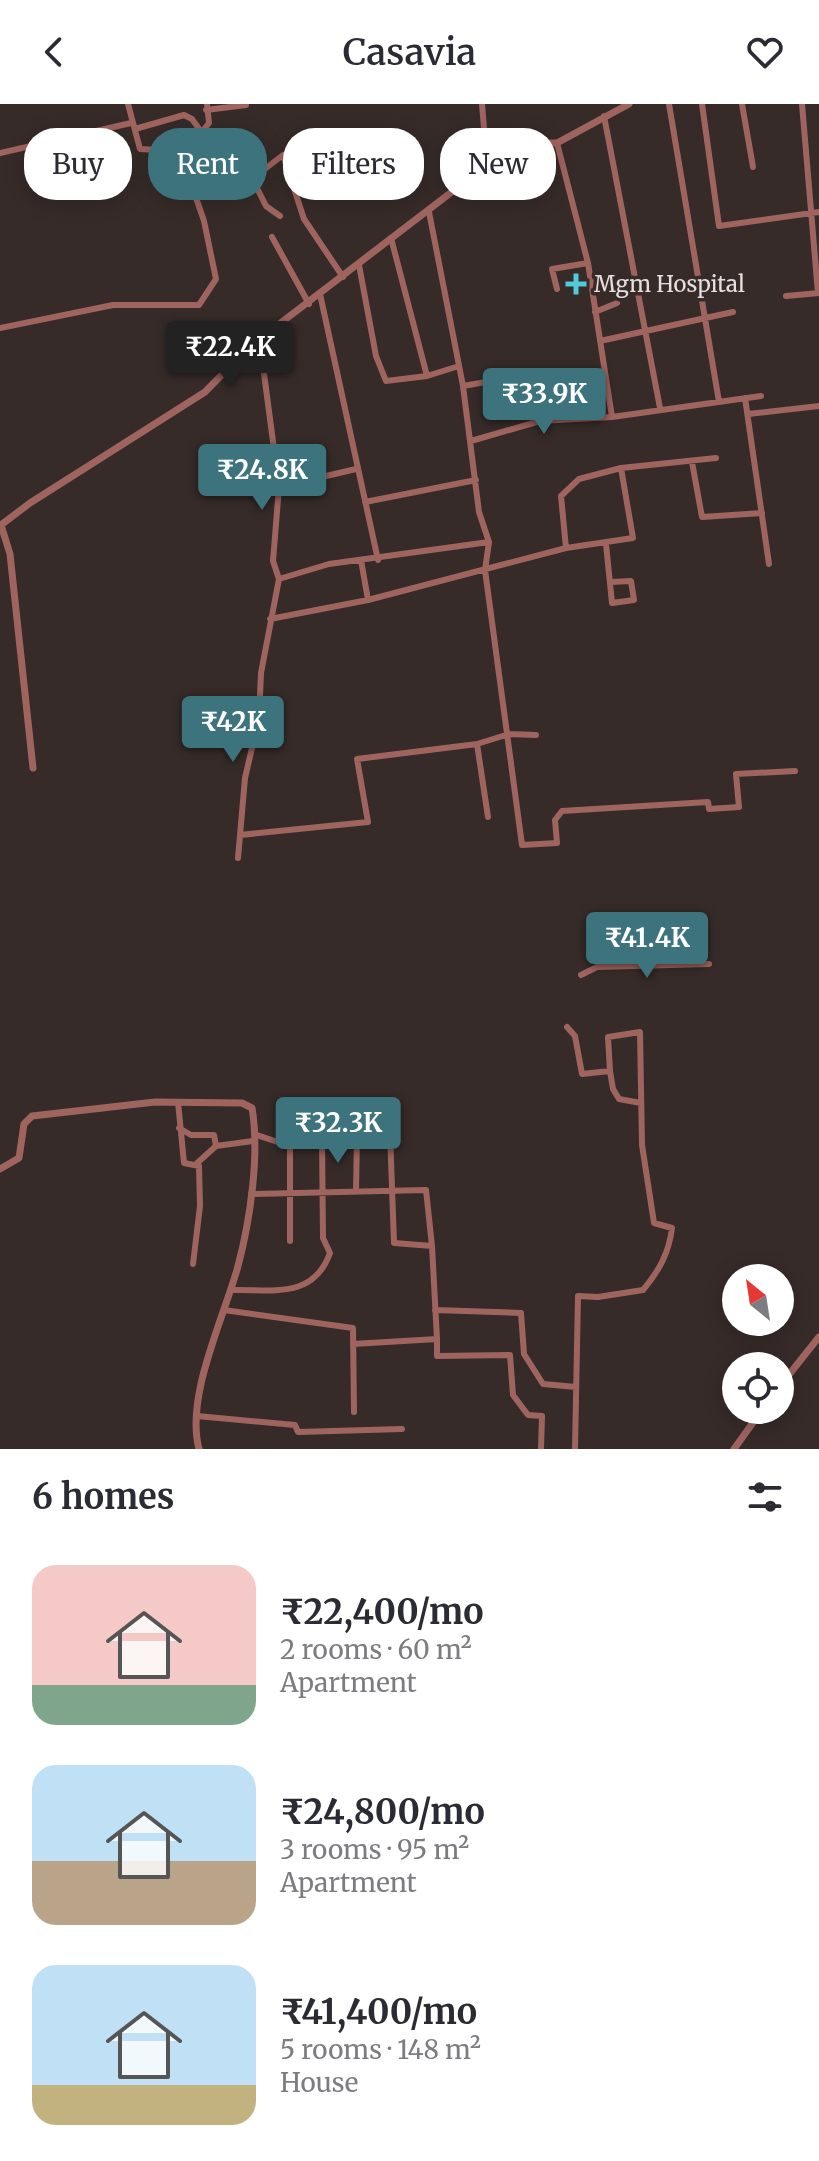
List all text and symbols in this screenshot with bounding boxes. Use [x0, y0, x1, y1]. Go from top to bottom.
icon: back [32, 30, 76, 74]
text: Casavia [343, 30, 476, 75]
icon: heart [743, 30, 787, 74]
chip: Buy [24, 128, 132, 200]
chip: Rent [148, 128, 267, 200]
chip: Filters [283, 128, 424, 200]
chip: New [440, 128, 556, 200]
place label: Mgm Hospital [594, 270, 745, 298]
marker: Mgm Hospital [565, 273, 587, 295]
pin: ₹22.4K [165, 321, 295, 389]
text: ₹22.4K [185, 330, 275, 363]
pin: ₹33.9K [479, 368, 609, 436]
text: ₹33.9K [501, 377, 587, 410]
pin: ₹24.8K [197, 444, 327, 512]
text: ₹24.8K [216, 453, 308, 486]
pin: ₹42K [186, 696, 280, 764]
text: ₹42K [200, 705, 266, 738]
pin: ₹41.4K [582, 912, 712, 980]
text: ₹41.4K [604, 921, 690, 954]
pin: ₹32.3K [273, 1097, 403, 1165]
text: ₹32.3K [294, 1106, 382, 1139]
north arrow [722, 1264, 794, 1336]
map controls [722, 1264, 794, 1424]
button: locate [722, 1352, 794, 1424]
icon: filters [743, 1475, 787, 1519]
text: 6 homes [32, 1476, 174, 1518]
text: ₹22,400/mo [280, 1591, 484, 1633]
icon: home [96, 1597, 192, 1693]
text: 2 rooms · 60 m² [280, 1633, 472, 1666]
text: Apartment [280, 1666, 417, 1699]
text: ₹24,800/mo [280, 1791, 485, 1833]
icon: home [96, 1797, 192, 1893]
text: 3 rooms · 95 m² [280, 1833, 469, 1866]
text: Apartment [280, 1866, 417, 1899]
text: ₹41,400/mo [280, 1991, 477, 2033]
icon: home [96, 1997, 192, 2093]
text: 5 rooms · 148 m² [280, 2033, 481, 2066]
text: House [280, 2066, 358, 2099]

